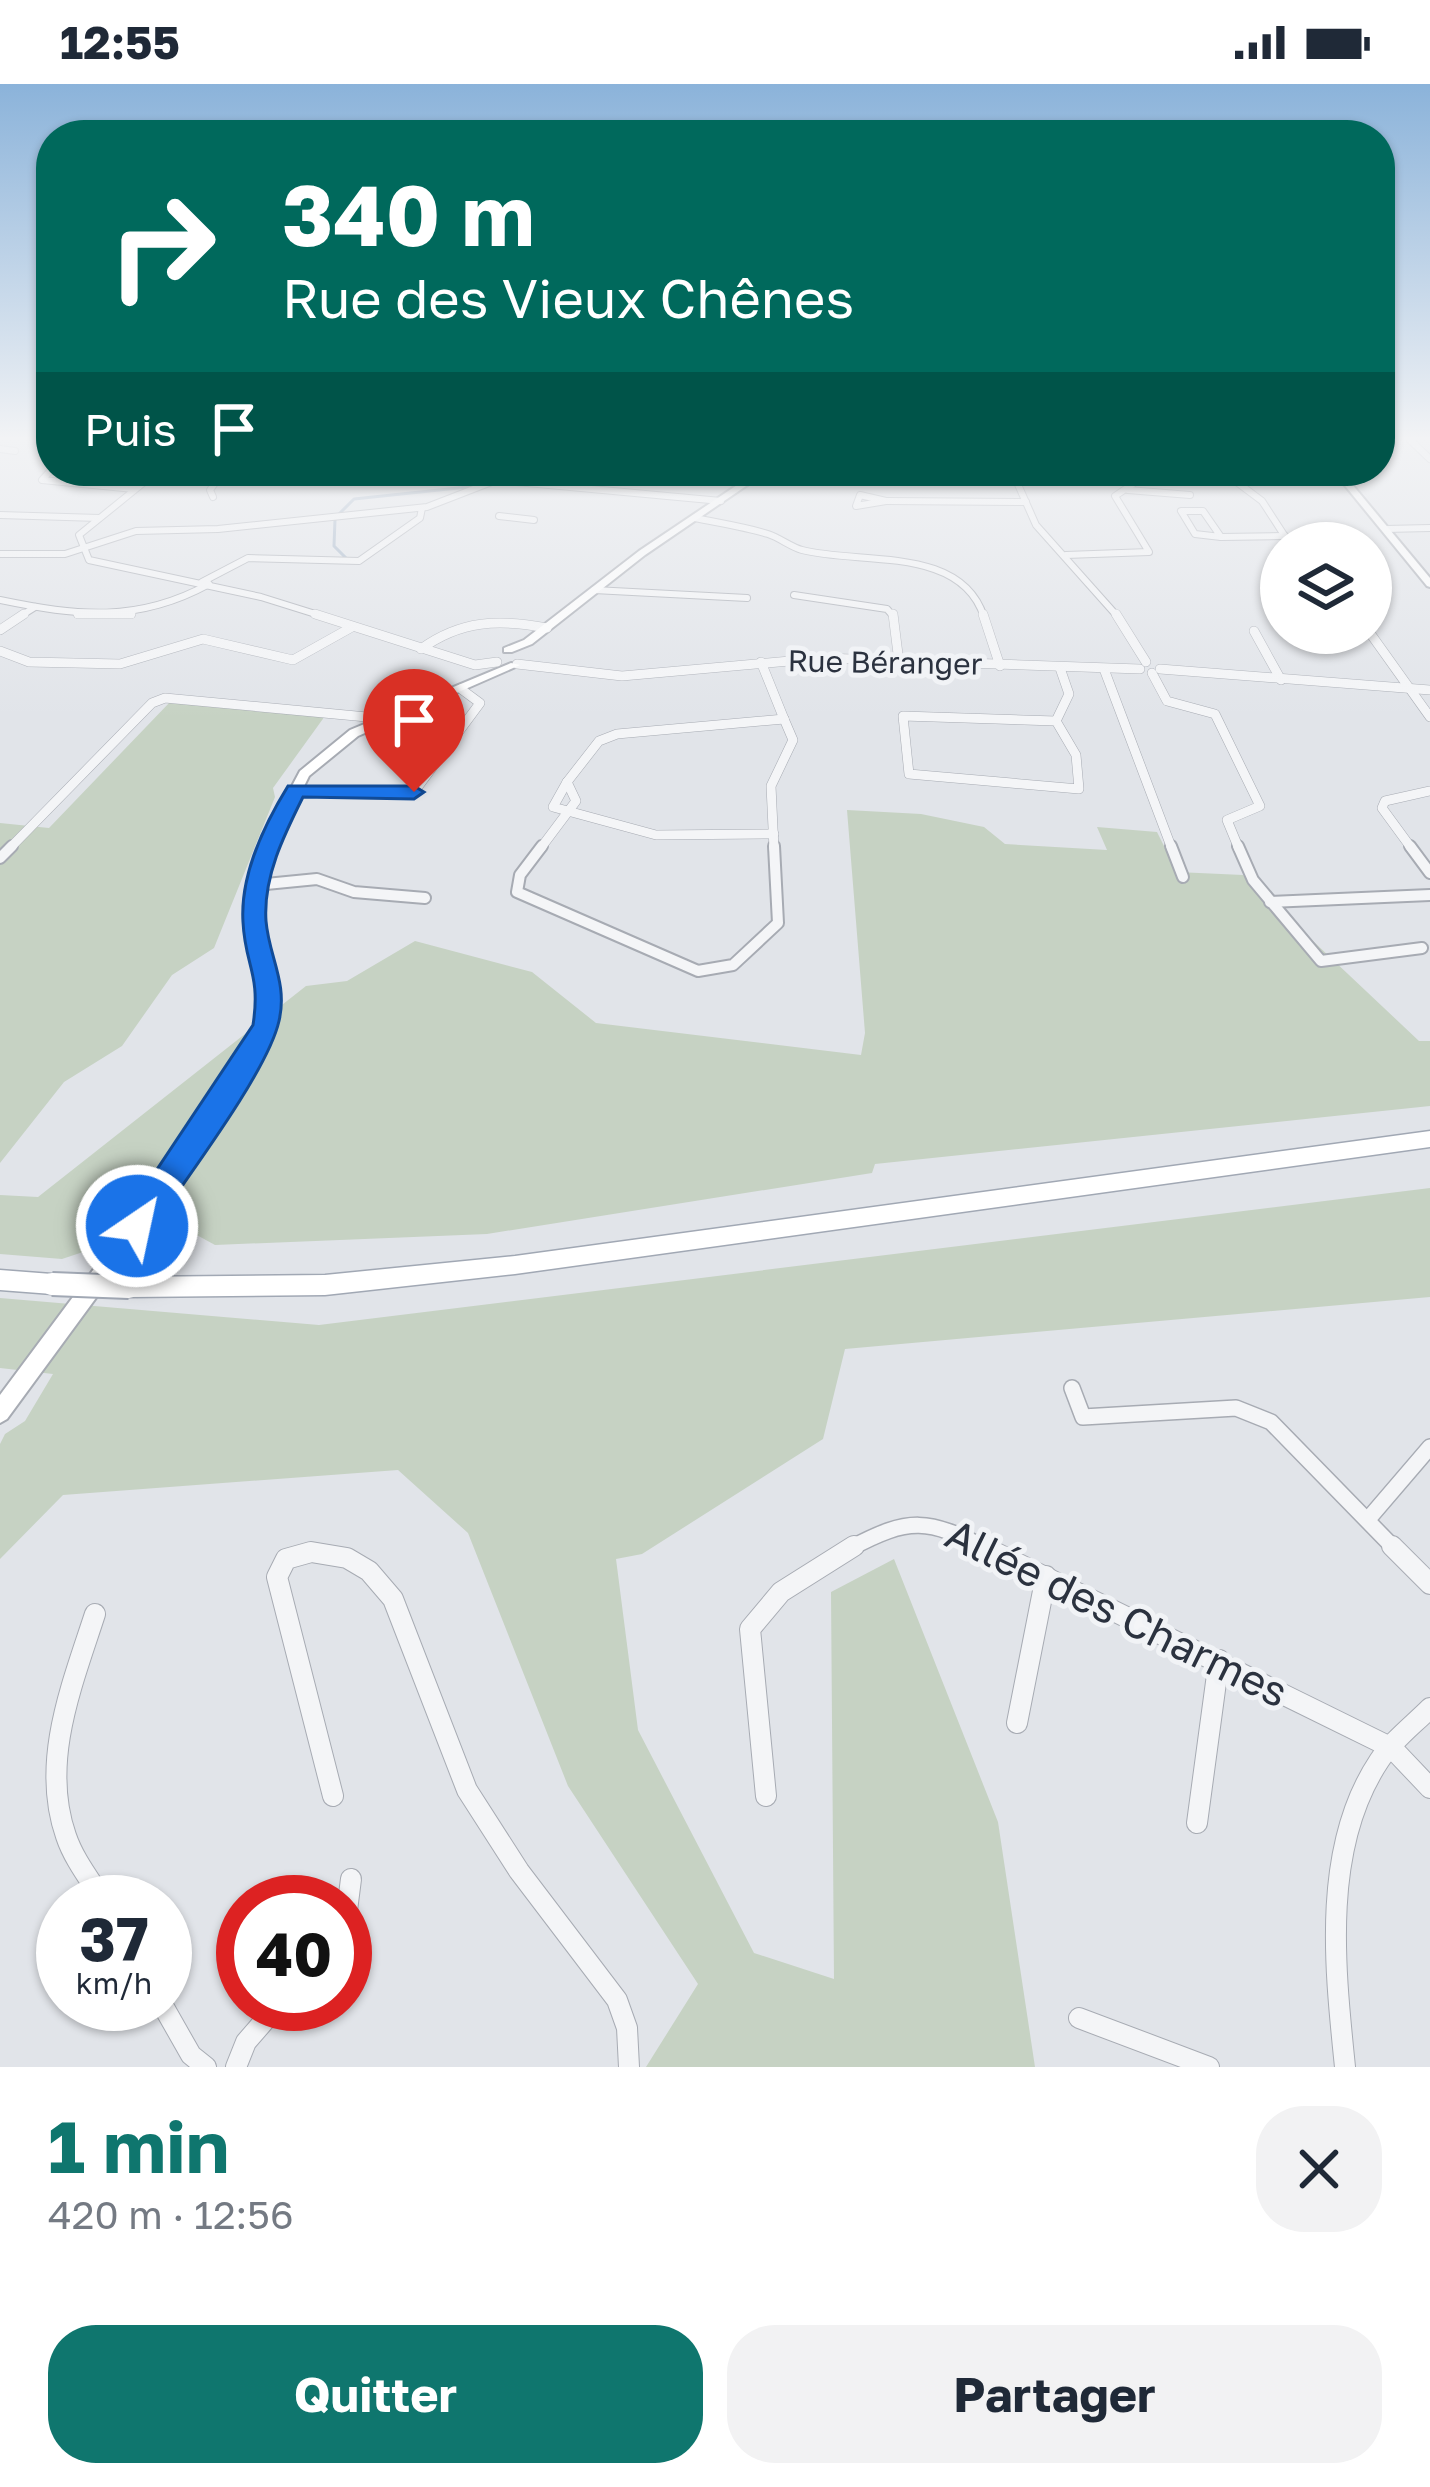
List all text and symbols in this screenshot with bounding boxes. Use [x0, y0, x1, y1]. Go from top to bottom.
text: 12:55 [60, 15, 180, 69]
text: 340 m [282, 164, 535, 264]
icon: right [84, 168, 240, 324]
text: Rue des Vieux Chênes [282, 265, 854, 330]
icon: arrive [201, 396, 267, 462]
text: Puis [84, 402, 177, 456]
map controls [1260, 522, 1392, 654]
button: layers [1260, 522, 1392, 654]
street label: Rue Béranger [787, 642, 983, 682]
pin [363, 669, 465, 792]
icon: arrive [381, 687, 447, 753]
position arrow [74, 1163, 200, 1289]
street label: Allée des Charmes [938, 1508, 1297, 1717]
speed limit sign: 40 [216, 1875, 372, 2031]
text: 37 [79, 1902, 149, 1974]
text: km/h [76, 1965, 152, 2001]
text: 1 min [48, 2102, 229, 2189]
button: close [1256, 2106, 1382, 2232]
text: 420 m · 12:56 [48, 2191, 294, 2238]
button: Quitter [48, 2325, 703, 2463]
button: Partager [727, 2325, 1382, 2463]

